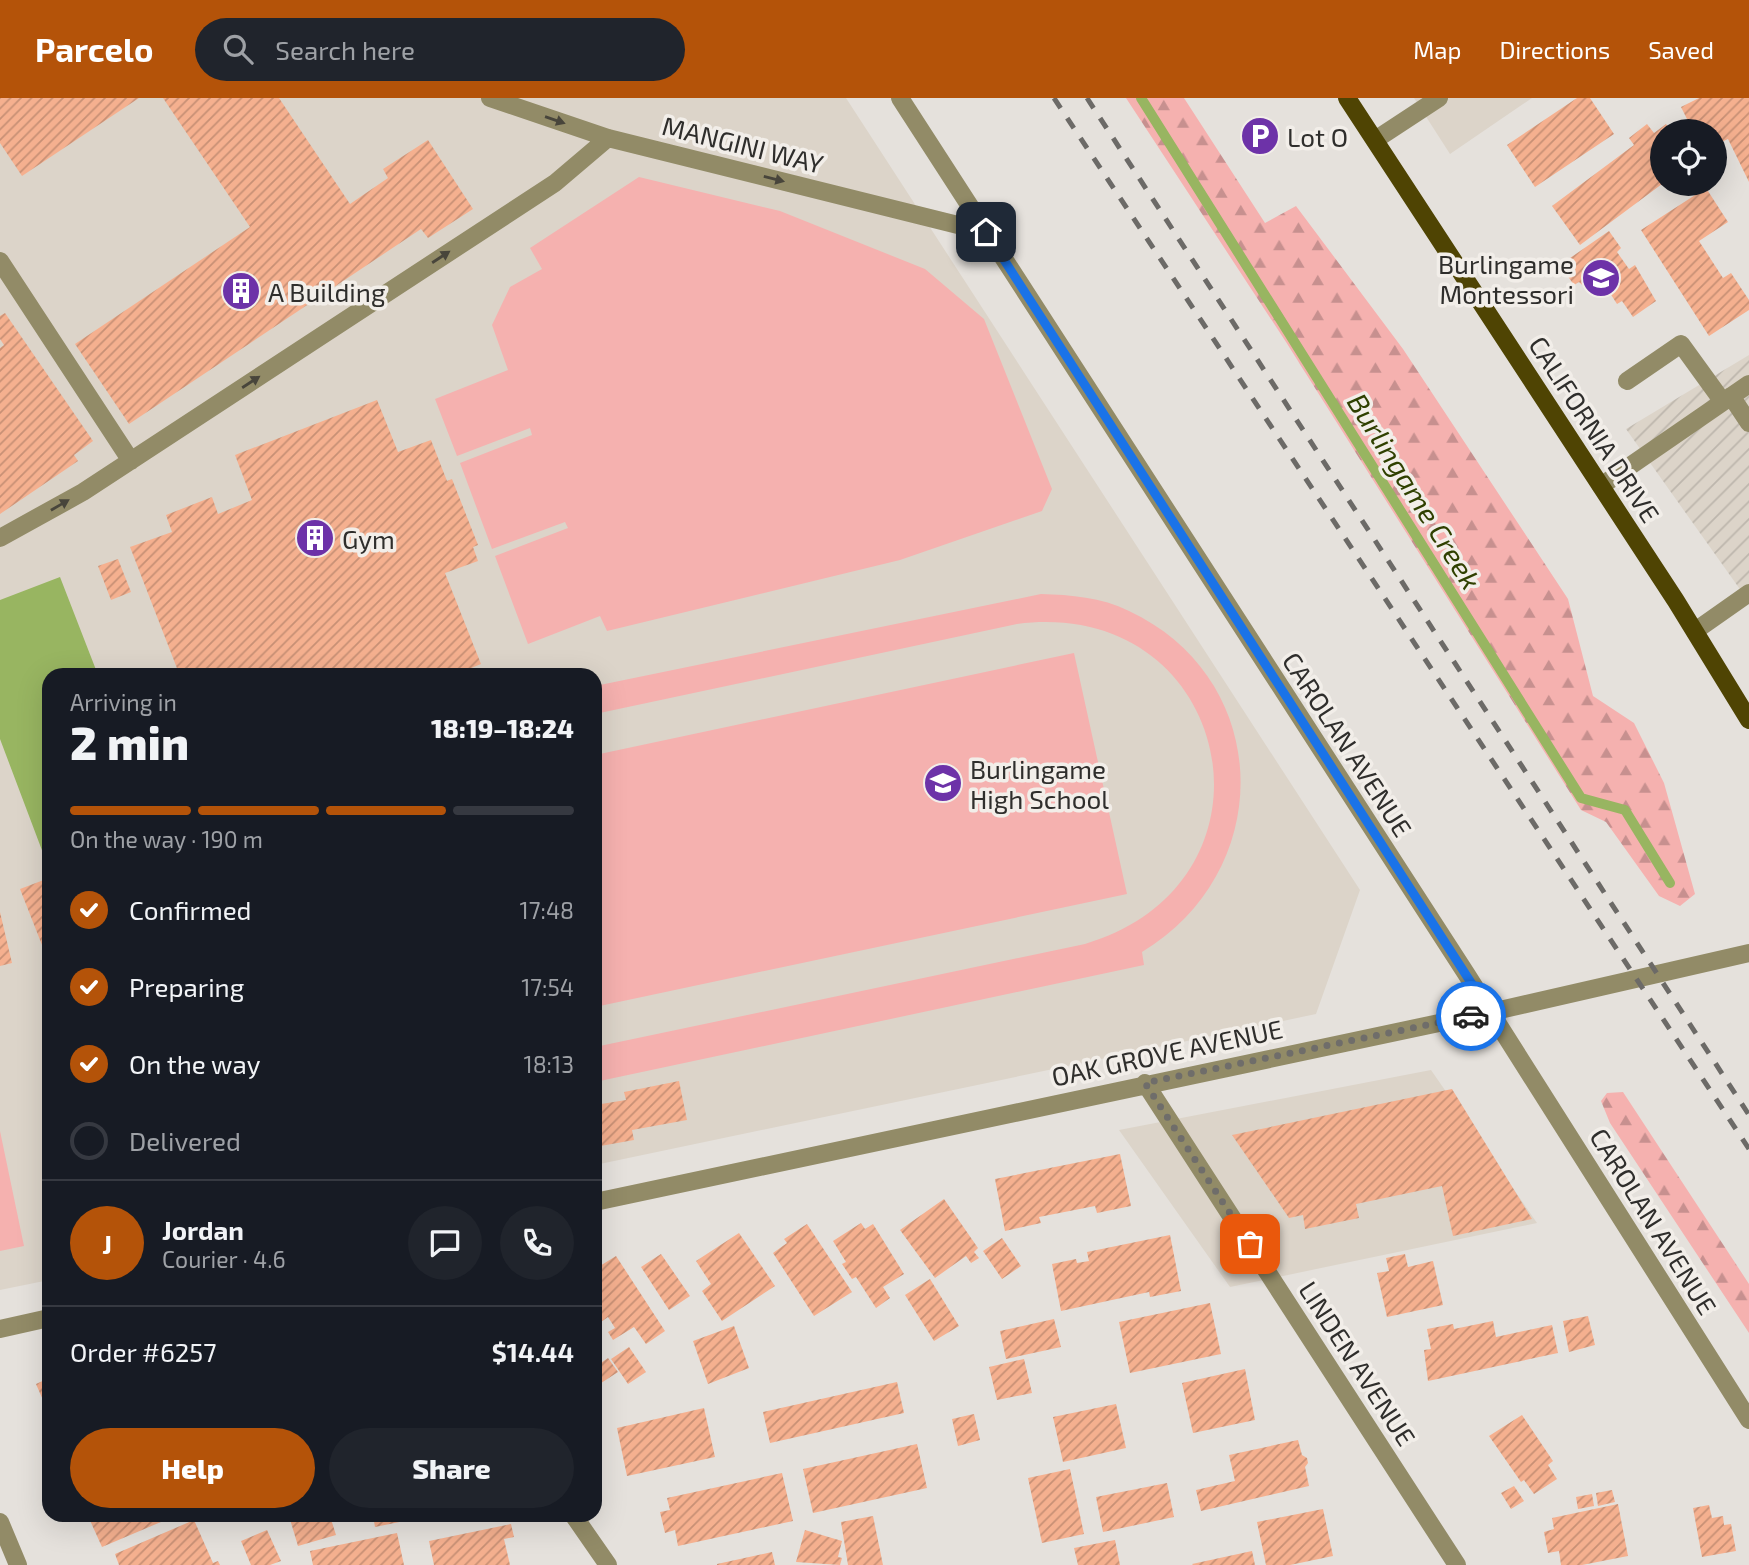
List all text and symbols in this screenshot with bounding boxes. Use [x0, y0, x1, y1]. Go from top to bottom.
search box [195, 18, 685, 81]
text: Parcelo [35, 29, 153, 69]
icon: search [219, 30, 257, 68]
text: Search here [275, 34, 415, 65]
text: Map [1413, 35, 1461, 64]
text: Directions [1499, 35, 1610, 64]
text: Saved [1648, 35, 1714, 64]
street label: MANGINI WAY [659, 109, 827, 179]
one-way arrow [544, 115, 565, 126]
parking icon: Lot O [1239, 115, 1281, 157]
map controls [1650, 119, 1727, 196]
button: locate [1650, 119, 1727, 196]
place label: Lot O [1287, 121, 1348, 152]
one-way arrow [763, 174, 785, 185]
pin [956, 202, 1016, 262]
icon: home [967, 213, 1005, 251]
place label: Burlingame Montessori [1438, 248, 1574, 309]
one-way arrow [432, 251, 451, 264]
school or university icon: Burlingame Montessori [1580, 257, 1622, 299]
building icon: A Building [220, 270, 262, 312]
place label: A Building [268, 276, 385, 307]
street label: CALIFORNIA DRIVE [1523, 330, 1667, 528]
one-way arrow [241, 376, 261, 389]
water label: Burlingame Creek [1341, 387, 1489, 595]
one-way arrow [50, 499, 70, 511]
building icon: Gym [294, 517, 336, 559]
place label: Gym [342, 523, 395, 554]
street label: CAROLAN AVENUE [1277, 646, 1419, 842]
text: Arriving in [70, 688, 177, 716]
text: 18:19–18:24 [431, 712, 574, 743]
text: 2 min [70, 714, 189, 769]
place label: Burlingame High School [970, 753, 1109, 814]
school or university icon: Burlingame High School [922, 762, 964, 804]
text: On the way · 190 m [70, 825, 263, 853]
icon: check [70, 891, 108, 929]
text: Confirmed [129, 894, 252, 925]
text: 17:48 [520, 896, 574, 924]
icon: check [70, 968, 108, 1006]
text: Preparing [129, 971, 244, 1002]
text: 17:54 [521, 973, 574, 1001]
courier [1436, 981, 1506, 1051]
icon: car [1452, 997, 1490, 1035]
street label: OAK GROVE AVENUE [1049, 1012, 1285, 1092]
icon: check [70, 1045, 108, 1083]
text: On the way [129, 1048, 260, 1079]
text: 18:13 [524, 1050, 574, 1078]
street label: CAROLAN AVENUE [1584, 1122, 1724, 1320]
text: Delivered [129, 1125, 241, 1156]
button: chat [408, 1206, 482, 1280]
button: phone [500, 1206, 574, 1280]
text: Jordan [162, 1214, 244, 1245]
pin [1220, 1214, 1280, 1274]
icon: bag [1231, 1225, 1269, 1263]
text: J [102, 1228, 112, 1259]
text: Courier · 4.6 [162, 1245, 286, 1273]
street label: LINDEN AVENUE [1293, 1275, 1423, 1451]
text: Order #6257 [70, 1336, 217, 1367]
text: $14.44 [492, 1336, 574, 1367]
button: Help [70, 1428, 315, 1508]
button: Share [329, 1428, 574, 1508]

